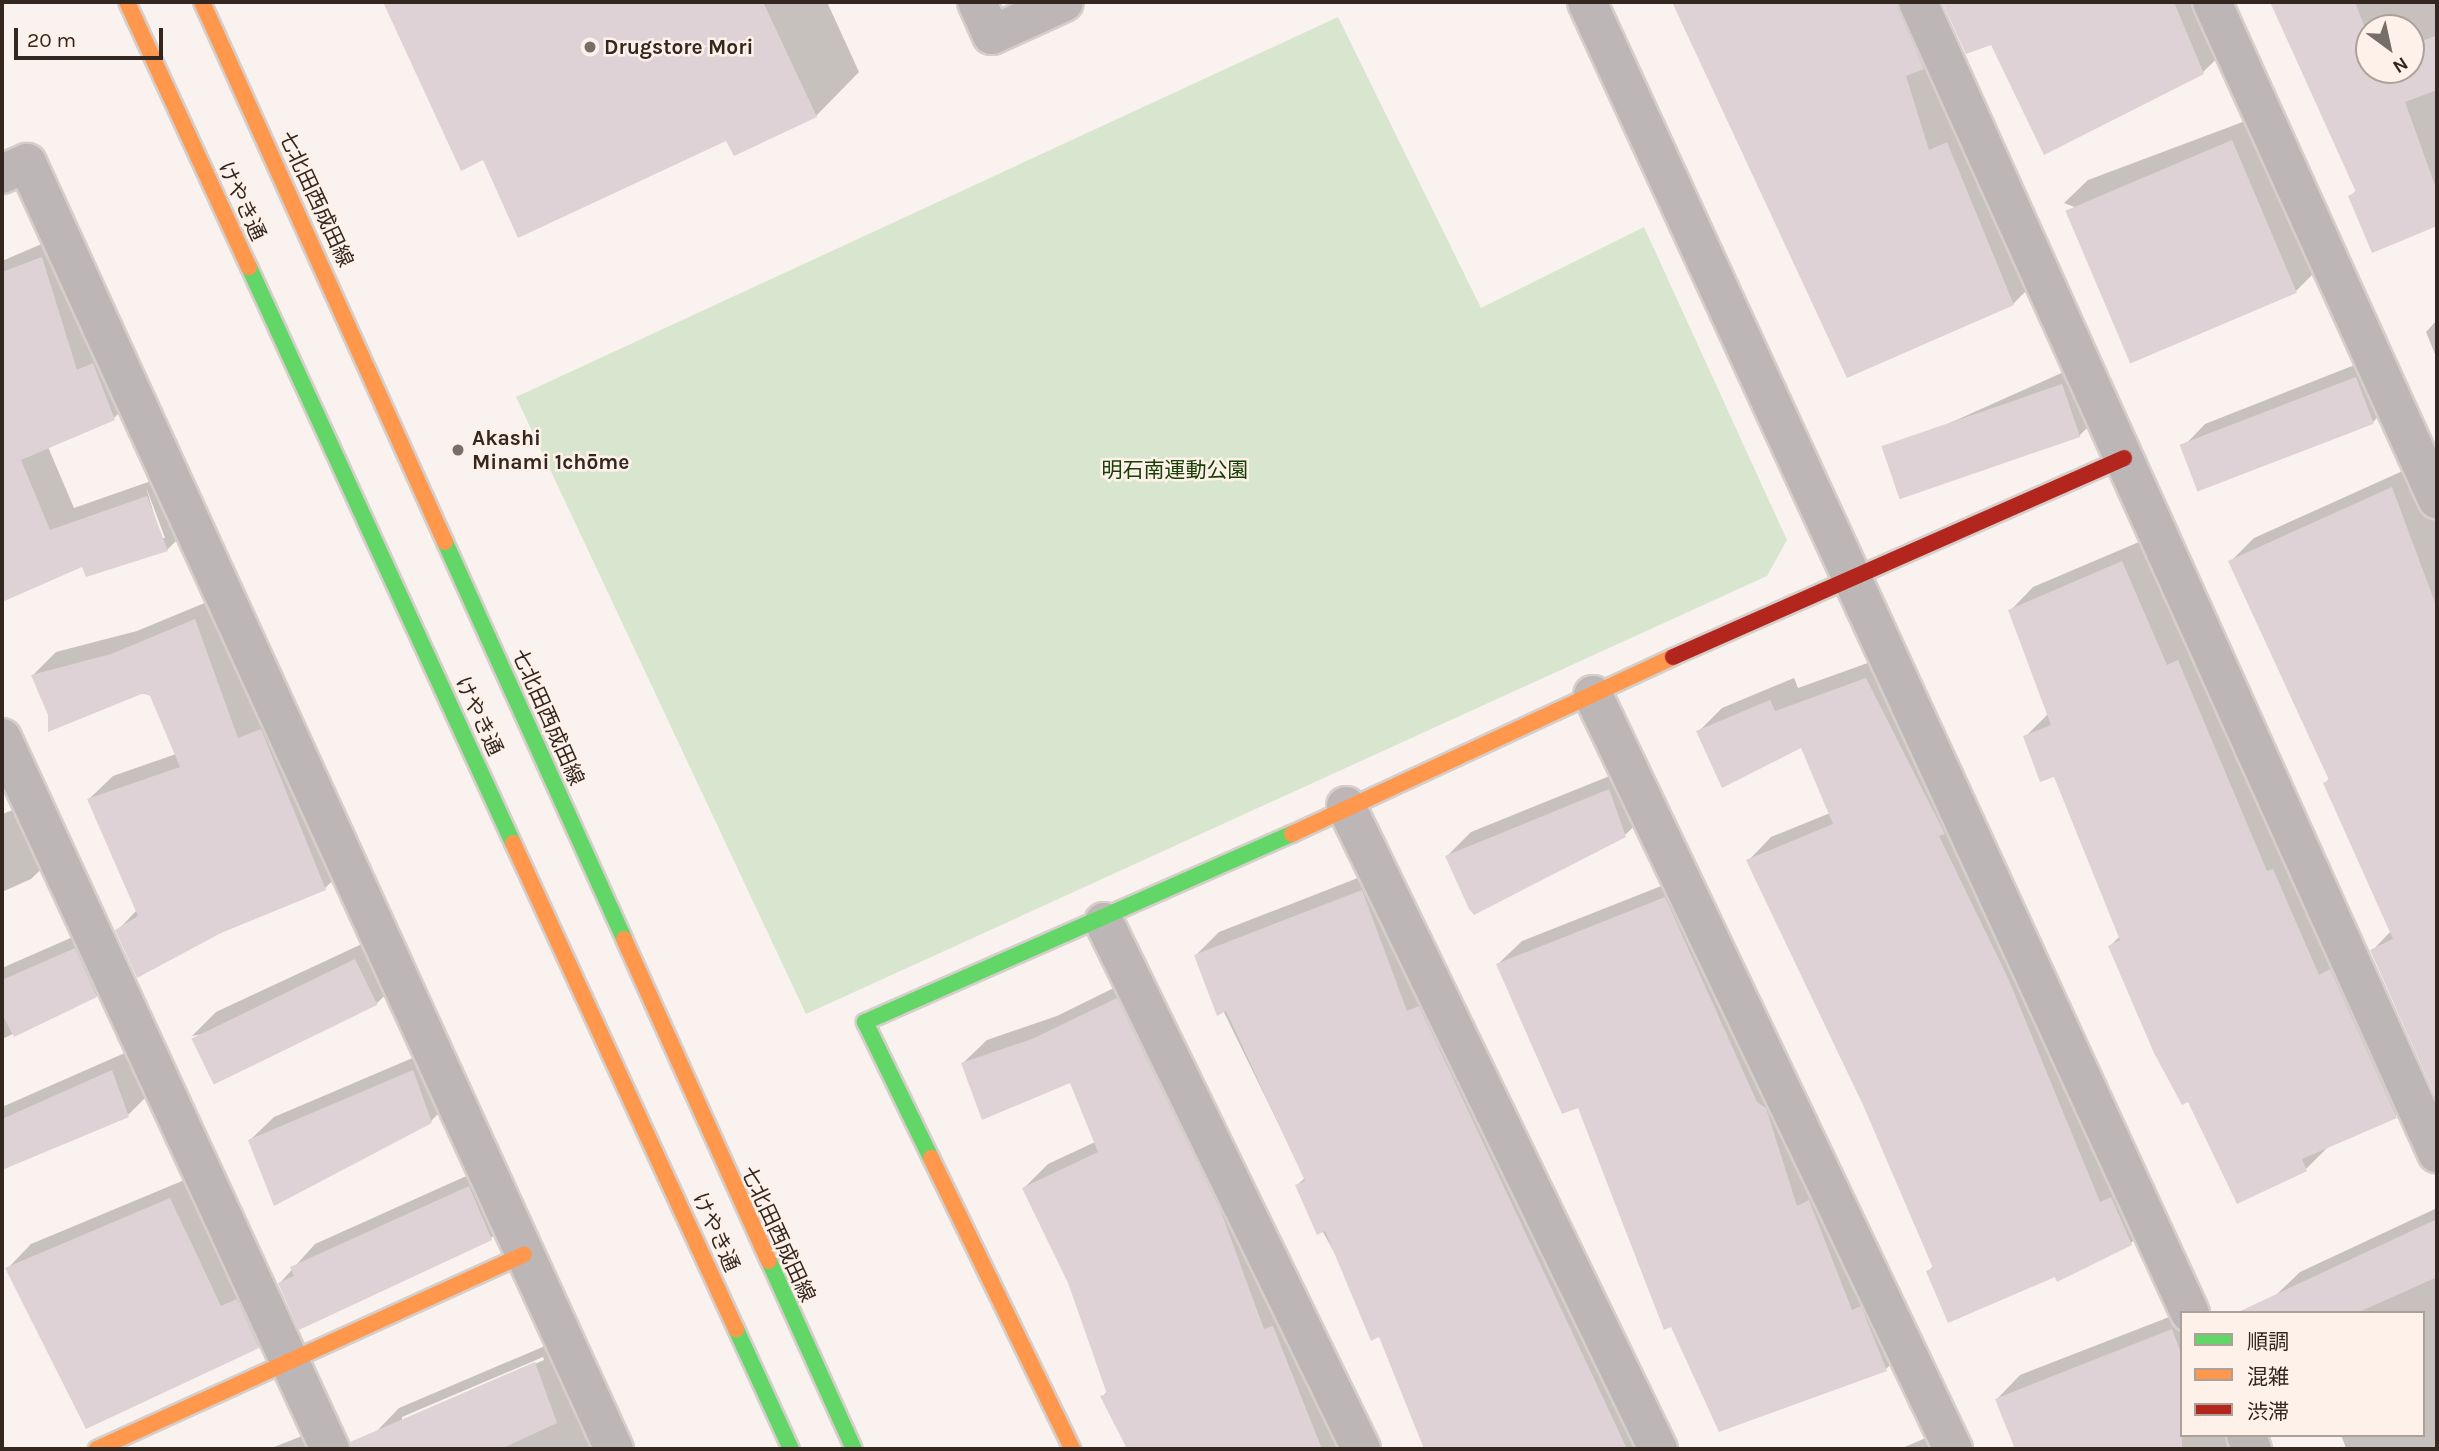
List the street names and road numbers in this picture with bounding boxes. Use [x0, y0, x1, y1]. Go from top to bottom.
street label: 七北田西成田線 [274, 127, 358, 271]
street label: けやき通 [213, 158, 271, 244]
street label: 七北田西成田線 [507, 645, 589, 789]
street label: けやき通 [450, 673, 508, 759]
street label: 七北田西成田線 [736, 1162, 820, 1306]
street label: けやき通 [687, 1189, 745, 1275]

